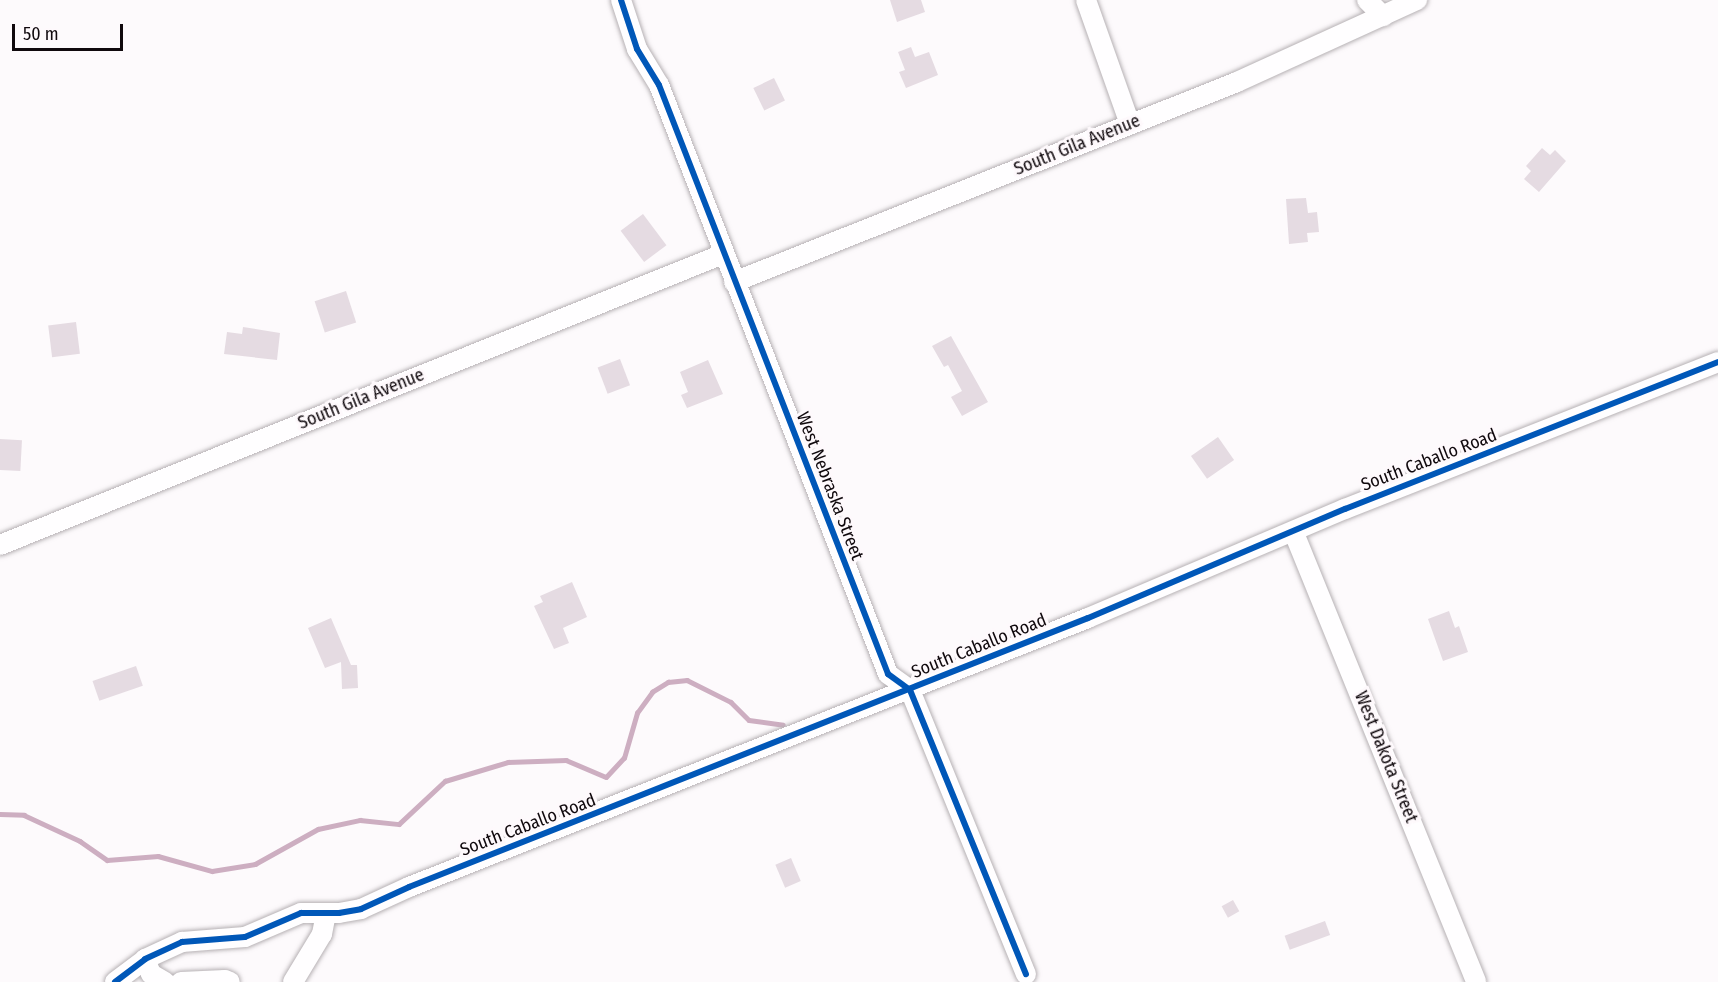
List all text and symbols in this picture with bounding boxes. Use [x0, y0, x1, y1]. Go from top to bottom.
scale bar [15, 12, 126, 50]
text: 50 m [23, 23, 59, 45]
street label: South Gila Avenue [1011, 110, 1143, 180]
street label: South Gila Avenue [295, 364, 427, 434]
street label: West Nebraska Street [792, 409, 868, 563]
street label: South Caballo Road [1358, 424, 1500, 496]
street label: South Caballo Road [908, 609, 1050, 683]
street label: West Dakota Street [1350, 688, 1422, 826]
street label: South Caballo Road [457, 789, 599, 861]

